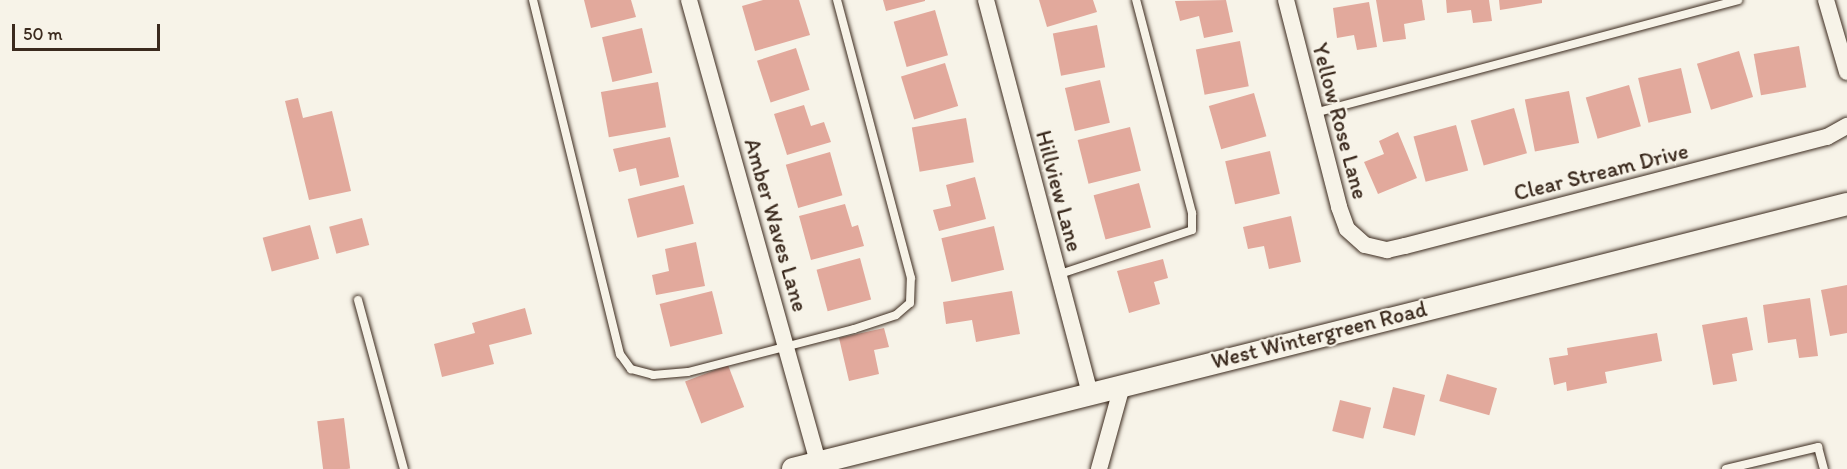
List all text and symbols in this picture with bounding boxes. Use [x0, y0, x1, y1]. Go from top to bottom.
scale bar [15, 12, 164, 50]
text: 50 m [23, 23, 63, 45]
street label: Yellow Rose Lane [1306, 40, 1374, 202]
street label: Hillview Lane [1030, 127, 1088, 255]
street label: Amber Waves Lane [739, 136, 813, 314]
street label: Clear Stream Drive [1511, 138, 1691, 206]
street label: West Wintergreen Road [1208, 295, 1430, 375]

